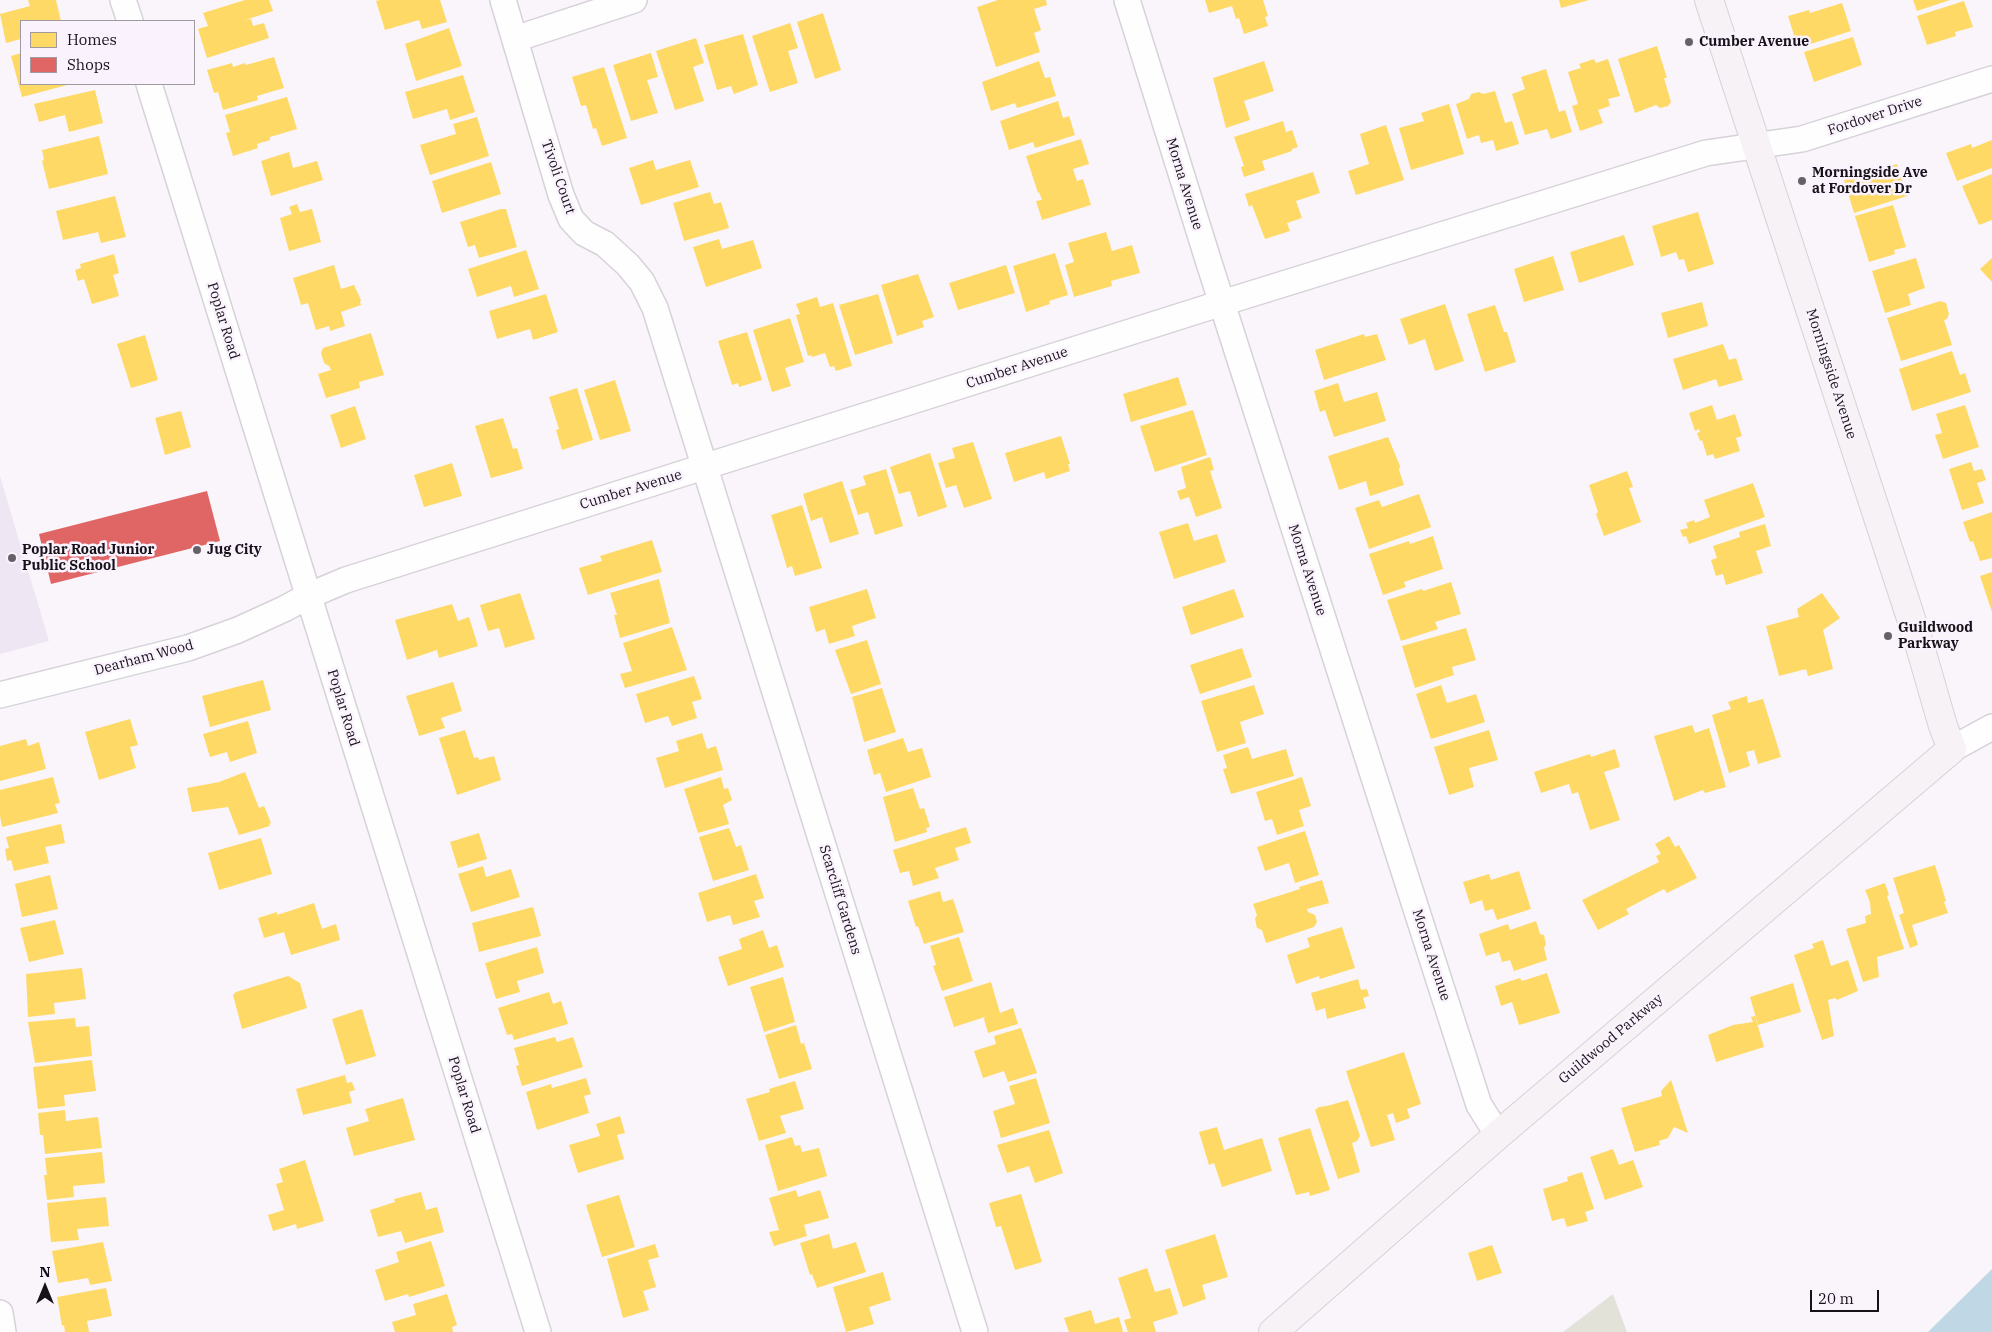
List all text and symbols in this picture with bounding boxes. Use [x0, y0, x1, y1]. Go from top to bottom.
legend [20, 20, 195, 85]
text: Homes [67, 30, 117, 49]
place label: Cumber Avenue [1699, 34, 1809, 50]
marker: Cumber Avenue [1683, 36, 1695, 48]
text: Shops [67, 55, 110, 74]
street label: Fordover Drive [1826, 93, 1924, 139]
street label: Morna Avenue [1162, 136, 1206, 232]
street label: Tivoli Court [537, 138, 579, 216]
place label: Morningside Ave at Fordover Dr [1812, 165, 1928, 198]
marker: Morningside Ave at Fordover Dr [1796, 175, 1808, 187]
street label: Poplar Road [203, 280, 243, 362]
street label: Morningside Avenue [1802, 307, 1860, 441]
street label: Cumber Avenue [964, 344, 1070, 392]
street label: Cumber Avenue [578, 467, 684, 513]
street label: Morna Avenue [1284, 522, 1330, 618]
place label: Poplar Road Junior Public School [22, 542, 154, 574]
place label: Jug City [207, 542, 262, 558]
marker: Jug City [191, 544, 203, 556]
marker: Poplar Road Junior Public School [6, 552, 18, 564]
place label: Guildwood Parkway [1898, 620, 1973, 652]
marker: Guildwood Parkway [1882, 630, 1894, 642]
street label: Dearham Wood [93, 637, 195, 679]
street label: Poplar Road [323, 667, 363, 749]
street label: Scarcliff Gardens [815, 843, 865, 957]
street label: Morna Avenue [1408, 907, 1454, 1003]
street label: Guildwood Parkway [1556, 991, 1666, 1087]
street label: Poplar Road [444, 1054, 484, 1136]
north arrow [20, 1262, 70, 1312]
text: N [39, 1263, 51, 1281]
scale bar [1812, 1280, 1881, 1312]
text: 20 m [1818, 1289, 1854, 1308]

